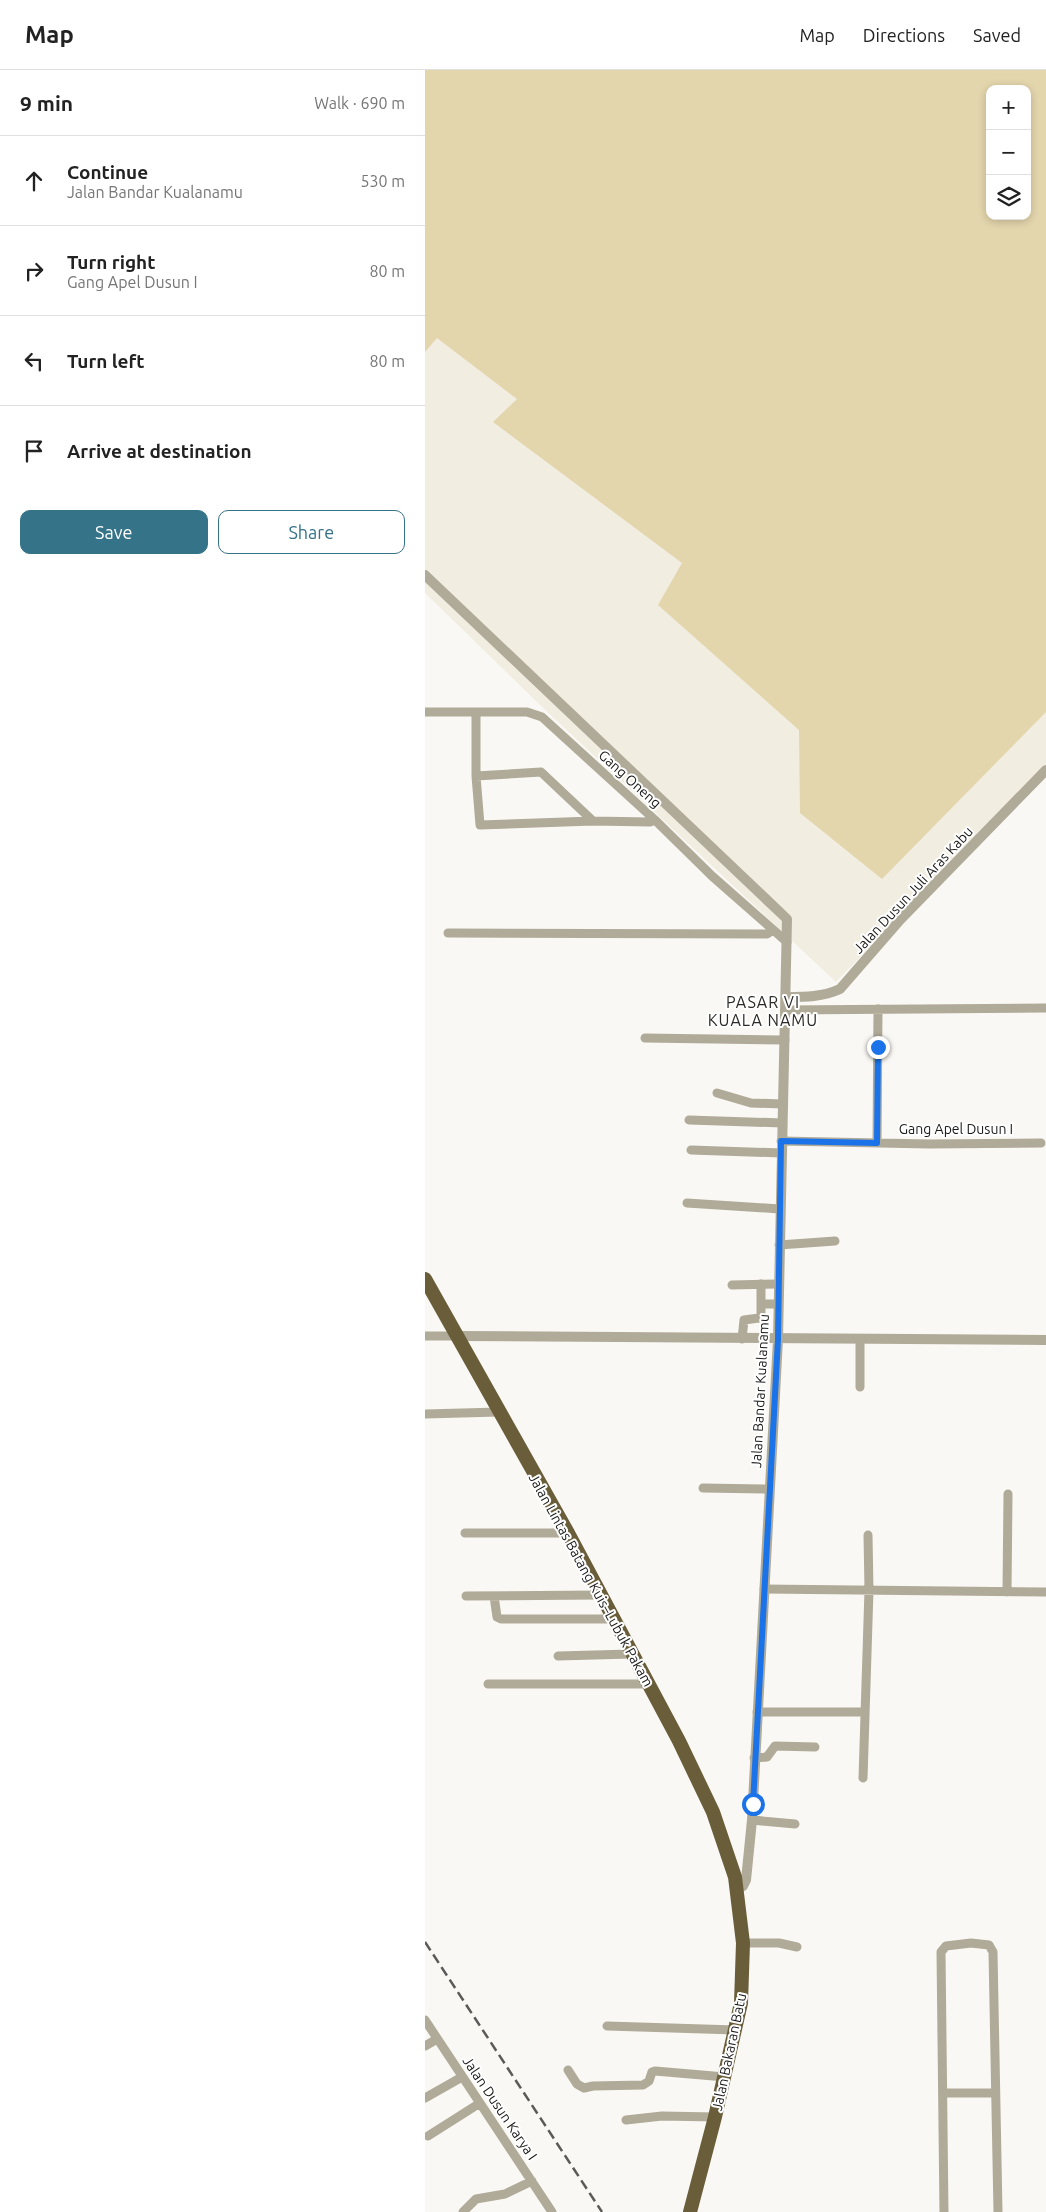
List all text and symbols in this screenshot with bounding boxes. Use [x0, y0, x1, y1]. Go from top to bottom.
text: Map [25, 21, 74, 48]
text: Map [799, 25, 835, 45]
text: Directions [863, 25, 945, 45]
text: Saved [973, 25, 1021, 45]
map controls [986, 85, 1031, 220]
button: + [986, 85, 1031, 130]
text: 9 min [20, 91, 73, 115]
text: Walk · 690 m [314, 94, 405, 112]
button: − [986, 130, 1031, 175]
text: Continue [67, 161, 148, 183]
icon: ahead [20, 167, 48, 195]
text: 530 m [360, 172, 405, 190]
button: layers [986, 175, 1031, 220]
text: Jalan Bandar Kualanamu [67, 183, 243, 201]
text: Turn right [67, 251, 155, 273]
icon: right [20, 257, 48, 285]
text: 80 m [369, 262, 405, 280]
text: Gang Apel Dusun I [67, 273, 198, 291]
icon: left [20, 347, 48, 375]
text: Turn left [67, 350, 145, 372]
text: 80 m [369, 352, 405, 370]
icon: arrive [20, 437, 48, 465]
text: Arrive at destination [67, 440, 252, 462]
button: Save [20, 510, 208, 554]
button: Share [218, 510, 405, 554]
street label: Gang Oneng [596, 747, 664, 811]
street label: Jalan Dusun Juli Aras Kabu [850, 823, 976, 957]
district label: PASAR VI KUALA NAMU [708, 993, 818, 1029]
route end [867, 1036, 890, 1059]
street label: Gang Apel Dusun I [899, 1121, 1013, 1137]
street label: Jalan Bandar Kualanamu [748, 1314, 772, 1468]
street label: Jalan Lintas Batang Kuis–Lubuk Pakam [526, 1471, 656, 1689]
route start [742, 1793, 765, 1816]
street label: Jalan Bakaran Batu [709, 1992, 749, 2112]
street label: Jalan Dusun Karya I [459, 2053, 541, 2163]

